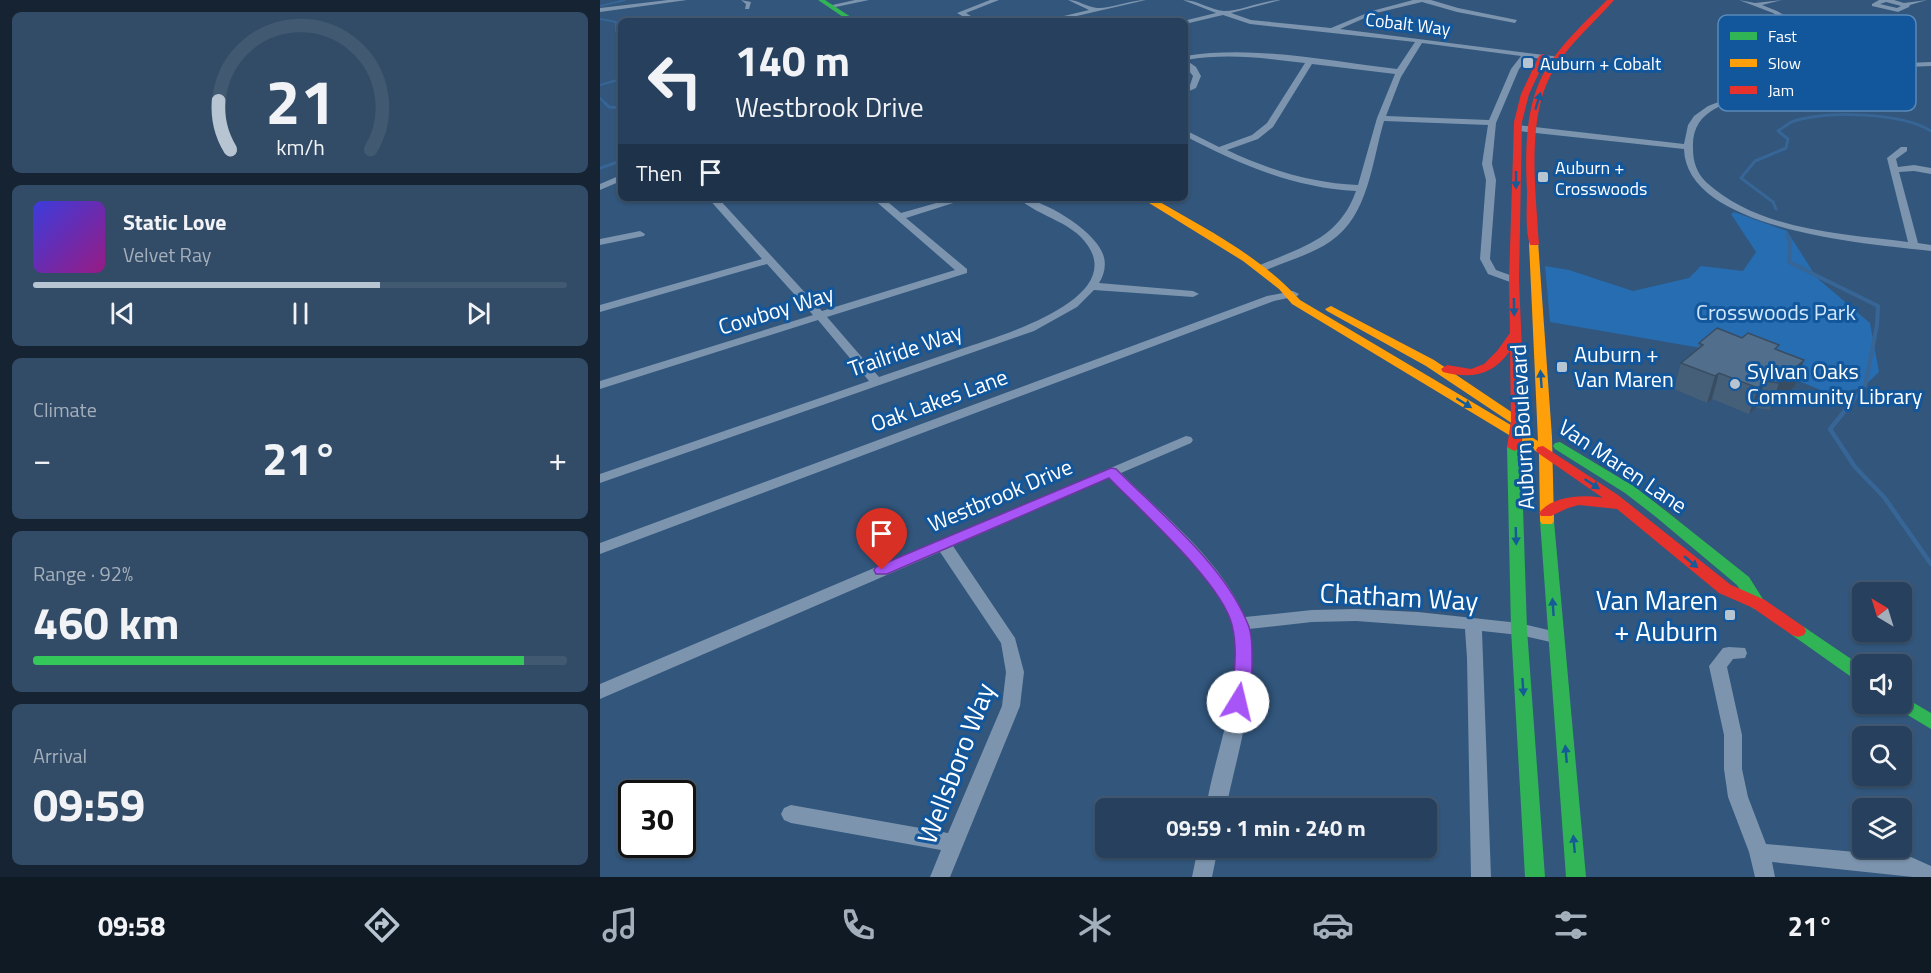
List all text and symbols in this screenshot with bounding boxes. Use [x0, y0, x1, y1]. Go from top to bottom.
street label: Cobalt Way [1364, 5, 1452, 43]
legend [1718, 15, 1916, 111]
text: Fast [1768, 24, 1797, 48]
text: 140 m [735, 28, 850, 92]
icon: left [636, 42, 714, 120]
place label: Auburn + Cobalt [1540, 50, 1662, 77]
text: Slow [1768, 51, 1801, 75]
text: 21 [265, 53, 335, 148]
marker: Auburn + Cobalt [1521, 56, 1535, 70]
text: Jam [1768, 78, 1794, 102]
text: Westbrook Drive [735, 86, 924, 127]
one-way arrow [1534, 92, 1543, 110]
text: km/h [276, 131, 324, 163]
place label: Auburn + Crosswoods [1555, 154, 1647, 202]
text: Then [636, 156, 682, 190]
icon: arrive [694, 156, 727, 189]
marker: Auburn + Crosswoods [1536, 170, 1550, 184]
one-way arrow [1511, 171, 1521, 190]
text: Static Love [123, 205, 226, 239]
text: Velvet Ray [123, 239, 212, 270]
street label: Cowboy Way [714, 276, 838, 344]
park label: Crosswoods Park [1696, 295, 1856, 329]
icon: previous [106, 297, 139, 330]
icon: pause [284, 297, 317, 330]
icon: next [462, 297, 495, 330]
one-way arrow [1510, 298, 1519, 317]
street label: Trailride Way [843, 314, 967, 385]
place label: Auburn + Van Maren [1574, 337, 1674, 396]
street label: Auburn Boulevard [1501, 343, 1543, 511]
place label: Sylvan Oaks Community Library [1747, 354, 1923, 413]
street label: Oak Lakes Lane [866, 360, 1012, 440]
marker: Auburn + Van Maren [1555, 360, 1569, 374]
one-way arrow [1537, 369, 1546, 388]
marker: Sylvan Oaks Community Library [1728, 377, 1742, 391]
text: Climate [33, 394, 97, 425]
one-way arrow [1456, 398, 1472, 409]
street label: Van Maren Lane [1552, 410, 1694, 522]
text: 21° [262, 424, 338, 492]
text: − [33, 434, 51, 484]
text: + [549, 434, 567, 484]
street label: Westbrook Drive [923, 449, 1077, 541]
one-way arrow [1584, 478, 1600, 489]
pin [856, 508, 907, 570]
icon: arrive [865, 517, 898, 550]
one-way arrow [1511, 526, 1520, 545]
one-way arrow [1683, 555, 1699, 568]
text: Range · 92% [33, 558, 133, 589]
street label: Chatham Way [1319, 571, 1479, 621]
place label: Van Maren + Auburn [1596, 579, 1718, 651]
north arrow [1852, 582, 1912, 642]
map controls [1852, 582, 1912, 858]
text: 460 km [33, 588, 179, 656]
one-way arrow [1548, 597, 1558, 616]
marker: Van Maren + Auburn [1723, 608, 1737, 622]
button: sound [1852, 654, 1912, 714]
position arrow [1206, 670, 1270, 734]
street label: Wellsboro Way [905, 676, 1005, 850]
one-way arrow [1518, 678, 1527, 697]
button: search [1852, 726, 1912, 786]
text: Arrival [33, 740, 87, 771]
one-way arrow [1561, 744, 1570, 763]
text: 09:59 [33, 770, 145, 838]
speed limit sign: 30 [618, 780, 696, 858]
button: layers [1852, 798, 1912, 858]
text: 09:59 · 1 min · 240 m [1166, 811, 1366, 845]
one-way arrow [1569, 835, 1578, 854]
icon: directions [361, 904, 403, 946]
icon: music [599, 904, 641, 946]
icon: phone [837, 904, 879, 946]
icon: climate [1074, 904, 1116, 946]
icon: car [1312, 904, 1354, 946]
icon: filters [1550, 904, 1592, 946]
text: 09:58 [98, 905, 165, 946]
text: 21° [1788, 905, 1833, 946]

